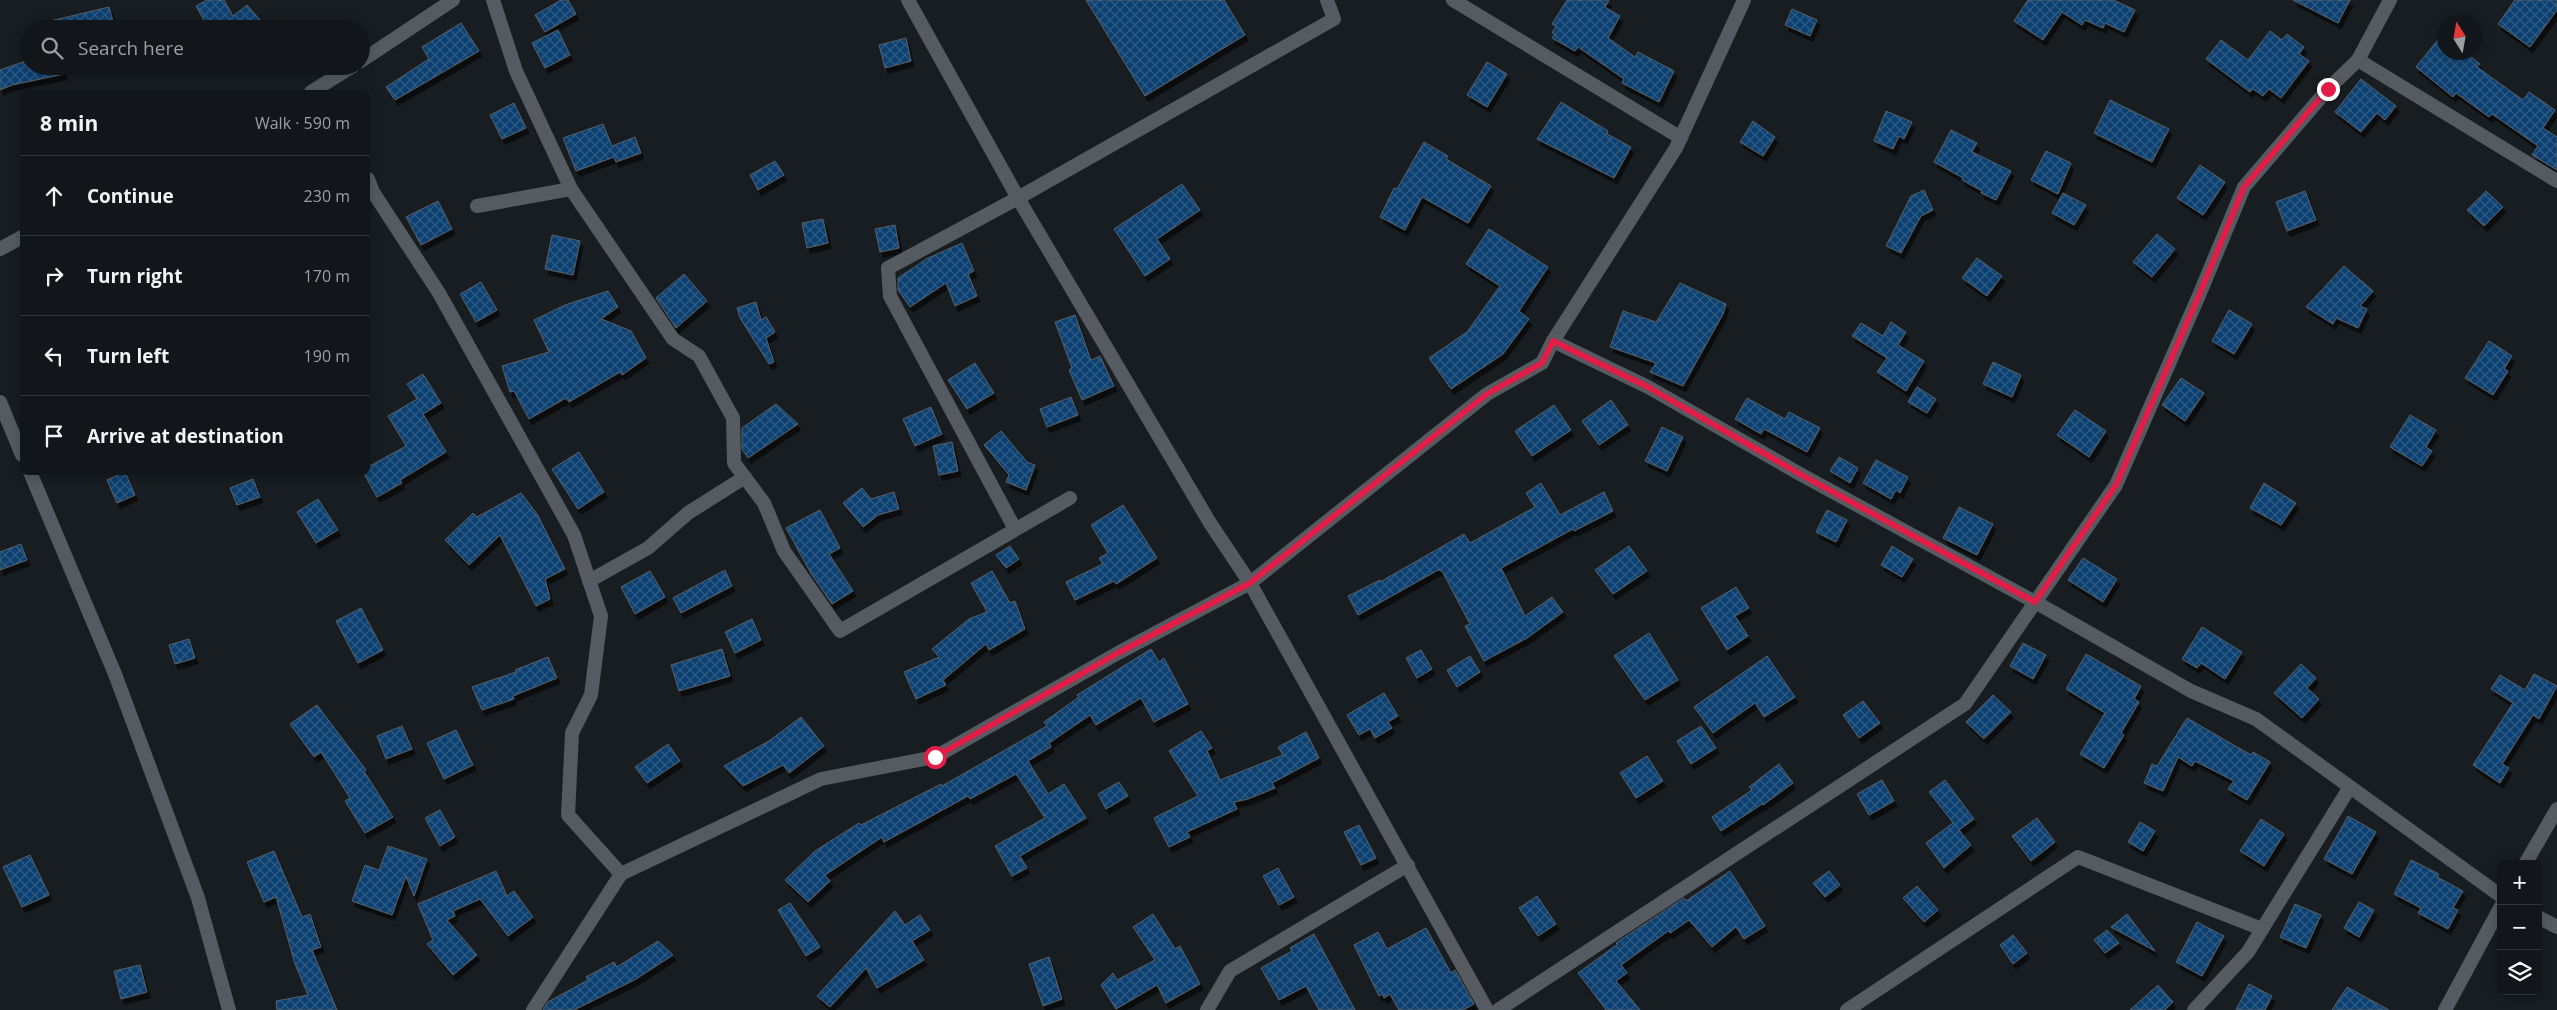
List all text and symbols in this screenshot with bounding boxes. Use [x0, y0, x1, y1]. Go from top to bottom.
north arrow [2437, 15, 2482, 60]
search box [20, 20, 370, 75]
icon: search [38, 34, 66, 62]
text: Search here [78, 35, 184, 61]
route end [2317, 78, 2340, 101]
text: 8 min [40, 109, 98, 137]
text: Walk · 590 m [255, 112, 350, 134]
icon: ahead [40, 182, 68, 210]
text: Continue [87, 183, 174, 209]
text: 230 m [304, 185, 350, 207]
icon: right [40, 262, 68, 290]
text: Turn right [87, 263, 182, 289]
text: 170 m [304, 265, 350, 287]
icon: left [40, 342, 68, 370]
text: Turn left [87, 343, 169, 369]
text: 190 m [304, 345, 350, 367]
icon: arrive [40, 422, 68, 450]
text: Arrive at destination [87, 423, 284, 449]
route start [924, 746, 947, 769]
map controls [2497, 860, 2542, 995]
button: + [2497, 860, 2542, 905]
button: − [2497, 905, 2542, 950]
button: layers [2497, 950, 2542, 995]

